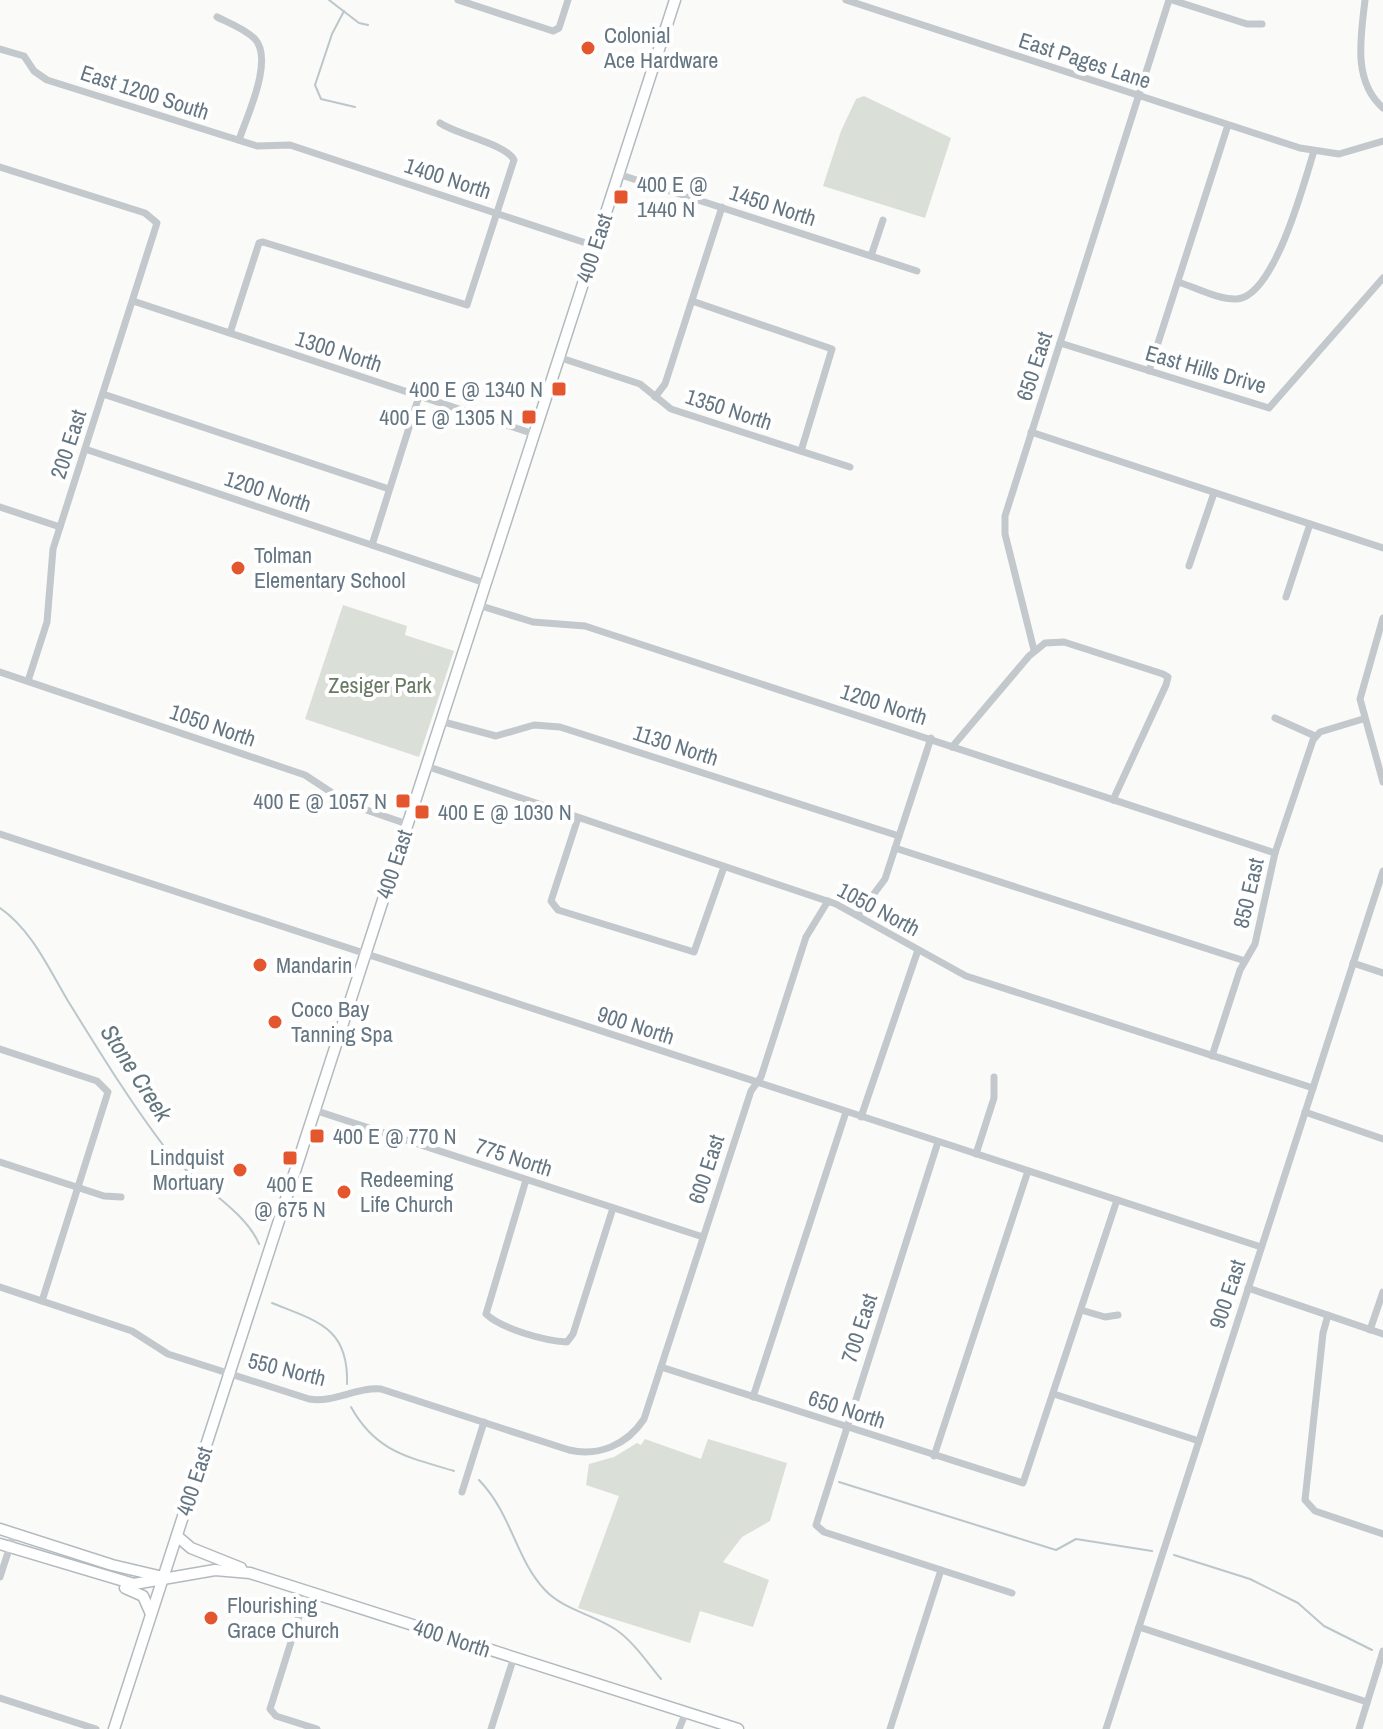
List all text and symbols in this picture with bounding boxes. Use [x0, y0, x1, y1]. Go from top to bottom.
place label: Colonial Ace Hardware [603, 20, 718, 75]
street label: East Pages Lane [1015, 25, 1155, 95]
marker: Colonial Ace Hardware [579, 39, 597, 57]
street label: East 1200 South [77, 57, 213, 127]
street label: 1400 North [401, 150, 495, 206]
place label: 400 E @ 1440 N [637, 169, 707, 224]
street label: 1450 North [726, 177, 820, 233]
marker: 400 E @ 1440 N [612, 188, 630, 206]
street label: 400 East [569, 209, 619, 287]
street label: 1300 North [292, 323, 386, 379]
street label: 650 East [1009, 327, 1059, 405]
street label: East Hills Drive [1142, 337, 1270, 401]
place label: 400 E @ 1340 N [409, 374, 543, 404]
marker: 400 E @ 1340 N [550, 380, 568, 398]
street label: 1350 North [682, 381, 776, 437]
place label: 400 E @ 1305 N [379, 402, 513, 432]
street label: 200 East [43, 405, 93, 483]
marker: 400 E @ 1305 N [520, 408, 538, 426]
street label: 1200 North [221, 463, 315, 519]
place label: Tolman Elementary School [254, 540, 405, 595]
marker: Tolman Elementary School [229, 559, 247, 577]
park label: Zesiger Park [328, 670, 433, 700]
street label: 1200 North [837, 676, 931, 732]
street label: 1050 North [166, 696, 260, 754]
street label: 1130 North [630, 717, 722, 773]
place label: 400 E @ 1057 N [253, 786, 387, 816]
marker: 400 E @ 1057 N [394, 792, 412, 810]
place label: 400 E @ 1030 N [438, 797, 572, 827]
marker: 400 E @ 1030 N [413, 803, 431, 821]
street label: 400 East [369, 825, 419, 903]
street label: 850 East [1225, 855, 1271, 931]
street label: 1050 North [833, 875, 925, 943]
place label: Mandarin [276, 950, 352, 980]
marker: Mandarin [251, 956, 269, 974]
place label: Coco Bay Tanning Spa [291, 994, 393, 1049]
street label: 900 North [594, 998, 678, 1052]
marker: Coco Bay Tanning Spa [266, 1013, 284, 1031]
water label: Stone Creek [94, 1018, 181, 1128]
place label: 400 E @ 770 N [333, 1121, 457, 1151]
marker: 400 E @ 770 N [308, 1127, 326, 1145]
street label: 775 North [472, 1130, 556, 1184]
street label: 600 East [681, 1130, 731, 1208]
place label: Lindquist Mortuary [150, 1142, 224, 1197]
marker: 400 E @ 675 N [281, 1149, 299, 1167]
marker: Lindquist Mortuary [231, 1161, 249, 1179]
place label: Redeeming Life Church [360, 1164, 453, 1219]
place label: 400 E @ 675 N [254, 1169, 326, 1224]
marker: Redeeming Life Church [335, 1183, 353, 1201]
street label: 900 East [1202, 1255, 1252, 1333]
street label: 700 East [834, 1289, 884, 1367]
street label: 550 North [245, 1345, 329, 1393]
street label: 650 North [805, 1382, 889, 1436]
street label: 400 East [169, 1442, 219, 1520]
place label: Flourishing Grace Church [227, 1590, 339, 1645]
marker: Flourishing Grace Church [202, 1609, 220, 1627]
street label: 400 North [410, 1611, 494, 1665]

